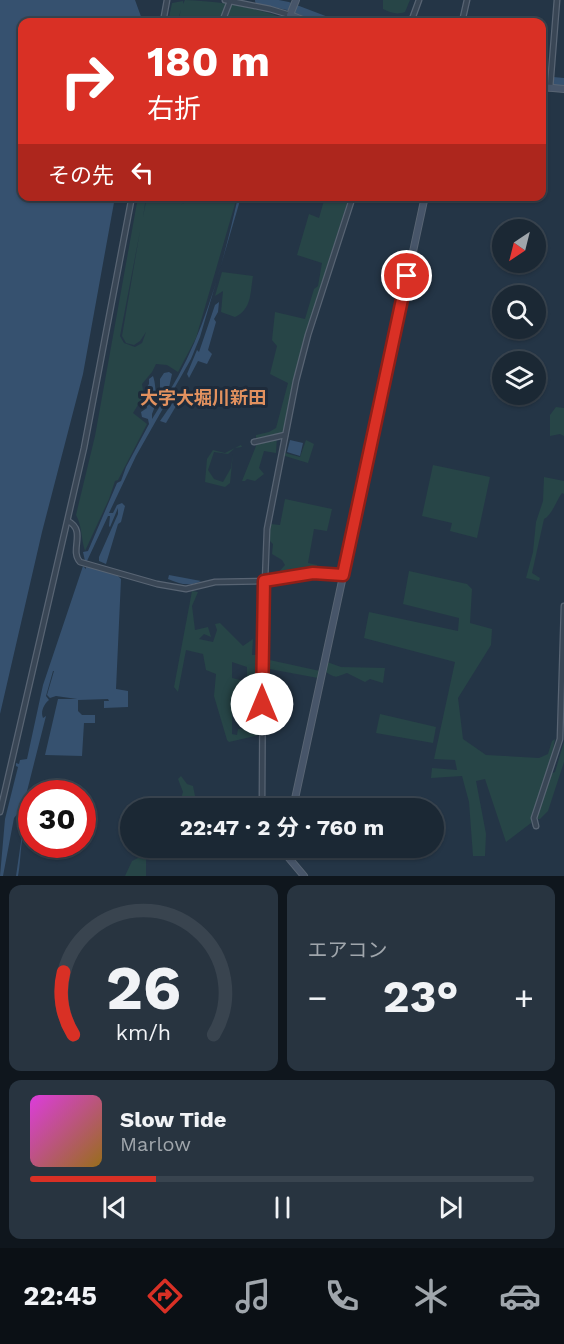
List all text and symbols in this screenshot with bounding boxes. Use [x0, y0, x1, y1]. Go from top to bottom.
text: 180 m [147, 37, 270, 86]
icon: right [48, 42, 126, 120]
text: 右折 [147, 93, 201, 125]
icon: left [126, 156, 159, 189]
text: その先 [48, 163, 114, 188]
north arrow [492, 219, 546, 273]
map controls [492, 219, 546, 405]
pin [381, 250, 432, 301]
icon: arrive [390, 259, 423, 292]
button: search [492, 285, 546, 339]
button: layers [492, 351, 546, 405]
district label: 大字大堀川新田 [140, 387, 266, 408]
position arrow [230, 672, 294, 736]
speed limit sign: 30 [18, 780, 96, 858]
text: 22:47 · 2 分 · 760 m [180, 815, 384, 840]
text: エアコン [308, 938, 388, 962]
text: 26 [105, 951, 181, 1024]
text: 23° [383, 970, 459, 1023]
text: − [308, 978, 327, 1017]
text: + [514, 978, 534, 1017]
text: km/h [116, 1020, 171, 1045]
text: Slow Tide [120, 1107, 227, 1132]
text: Marlow [120, 1132, 191, 1156]
icon: previous [98, 1191, 131, 1224]
icon: pause [266, 1191, 299, 1224]
icon: next [434, 1191, 467, 1224]
icon: directions [144, 1275, 186, 1317]
icon: music [232, 1275, 274, 1317]
icon: phone [321, 1275, 363, 1317]
icon: climate [410, 1275, 452, 1317]
icon: car [499, 1275, 541, 1317]
text: 22:45 [23, 1280, 97, 1312]

